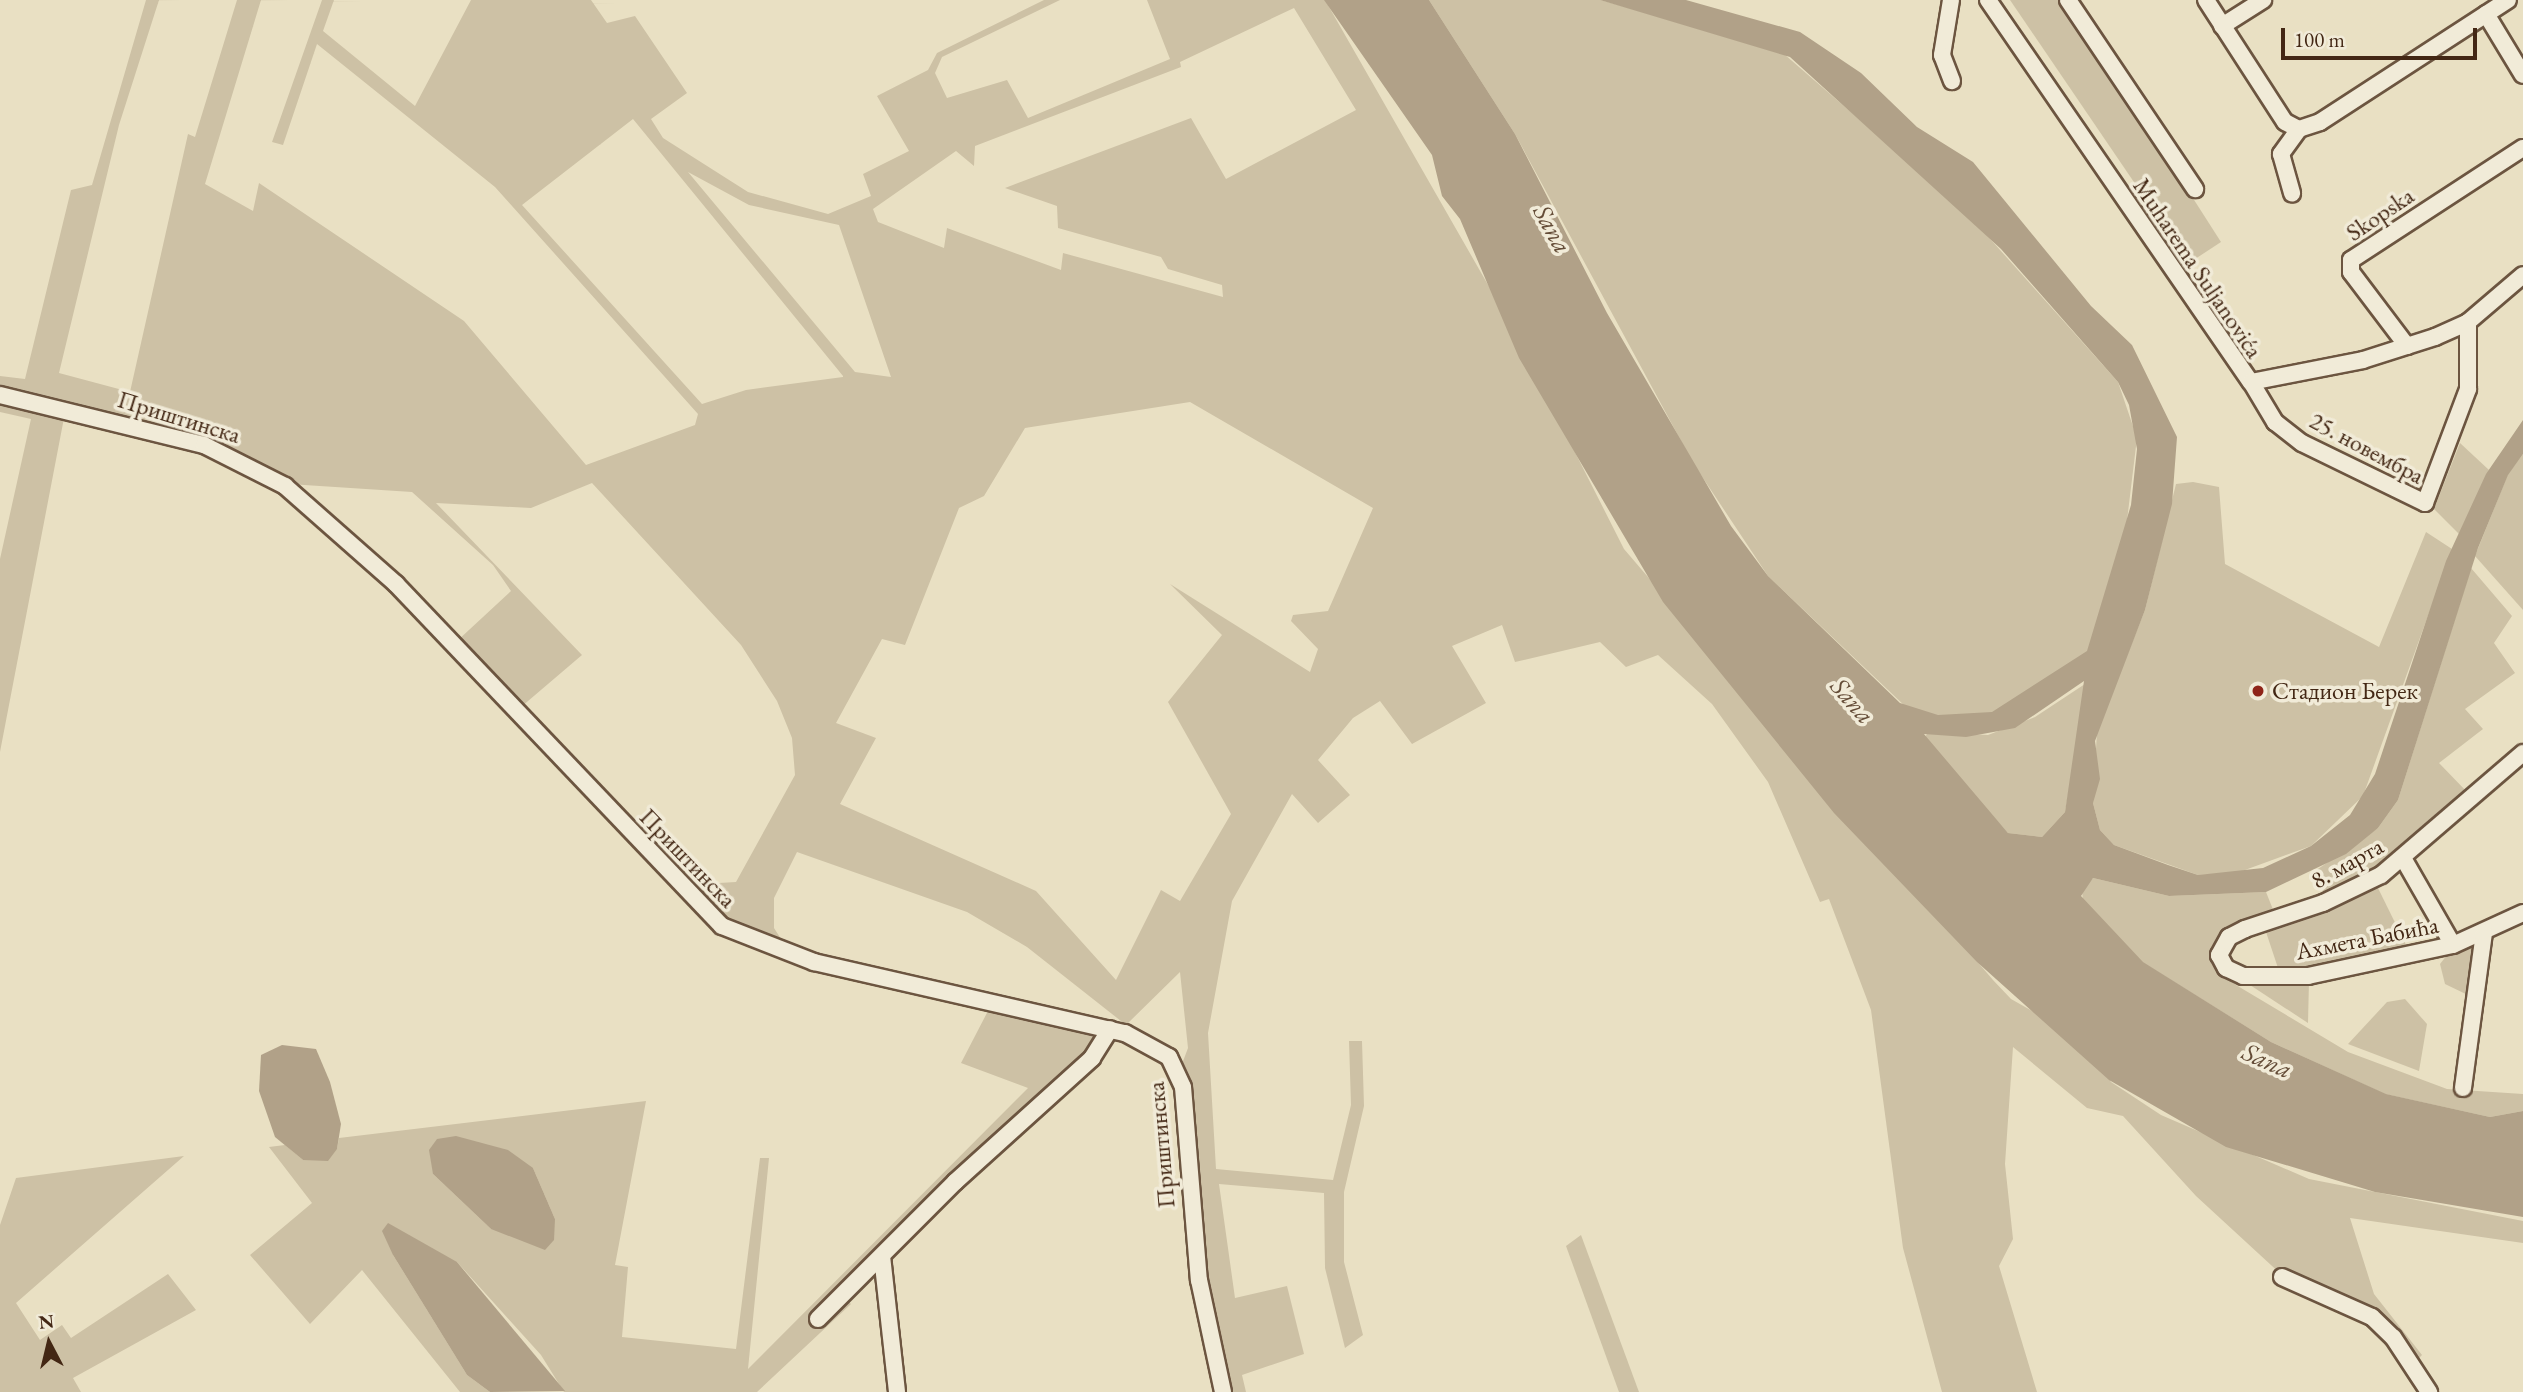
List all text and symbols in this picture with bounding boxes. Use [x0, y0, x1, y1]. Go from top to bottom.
scale bar [2285, 14, 2481, 58]
text: 100 m [2294, 26, 2345, 53]
street label: Muharema Suljanovića [2127, 173, 2269, 363]
street label: Skopska [2341, 181, 2419, 247]
water label: Sana [1526, 199, 1578, 259]
street label: Приштинска [114, 385, 244, 449]
street label: 25. новембра [2305, 406, 2429, 490]
water label: Sana [1824, 672, 1880, 730]
place label: Стадион Берек [2272, 677, 2418, 705]
marker: Стадион Берек [2250, 683, 2266, 699]
street label: Приштинска [634, 802, 742, 914]
street label: 8. марта [2306, 831, 2388, 895]
street label: Ахмета Бабића [2293, 910, 2441, 966]
water label: Sana [2237, 1036, 2297, 1086]
street label: Приштинска [1141, 1081, 1181, 1209]
north arrow [14, 1308, 84, 1378]
text: N [37, 1308, 56, 1335]

